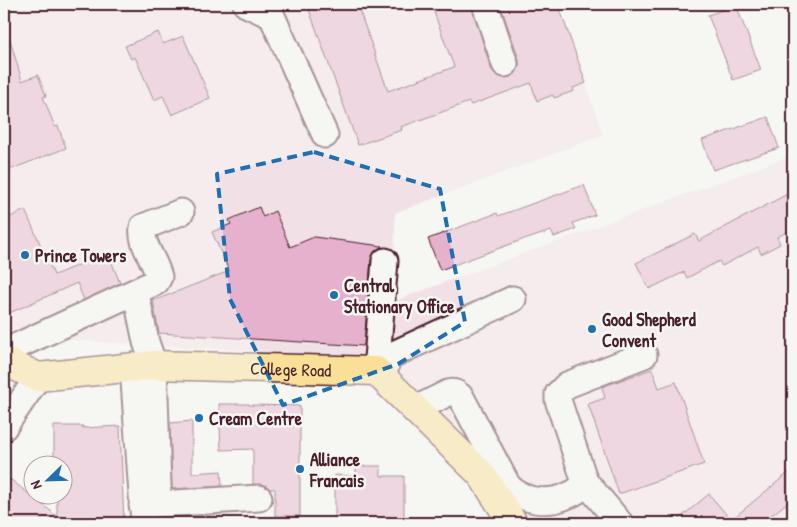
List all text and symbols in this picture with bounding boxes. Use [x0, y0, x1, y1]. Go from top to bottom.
place label: Prince Towers [35, 243, 126, 268]
marker: Prince Towers [19, 249, 31, 261]
place label: Central Stationary Office [344, 273, 455, 320]
marker: Central Stationary Office [328, 289, 340, 301]
place label: Good Shepherd Convent [602, 307, 696, 353]
marker: Good Shepherd Convent [586, 323, 598, 335]
street label: College Road [250, 355, 332, 382]
place label: Cream Centre [209, 406, 303, 431]
marker: Cream Centre [193, 412, 205, 424]
place label: Alliance Francais [309, 447, 364, 493]
north arrow [22, 454, 72, 504]
marker: Alliance Francais [294, 463, 306, 475]
text: N [25, 478, 46, 492]

